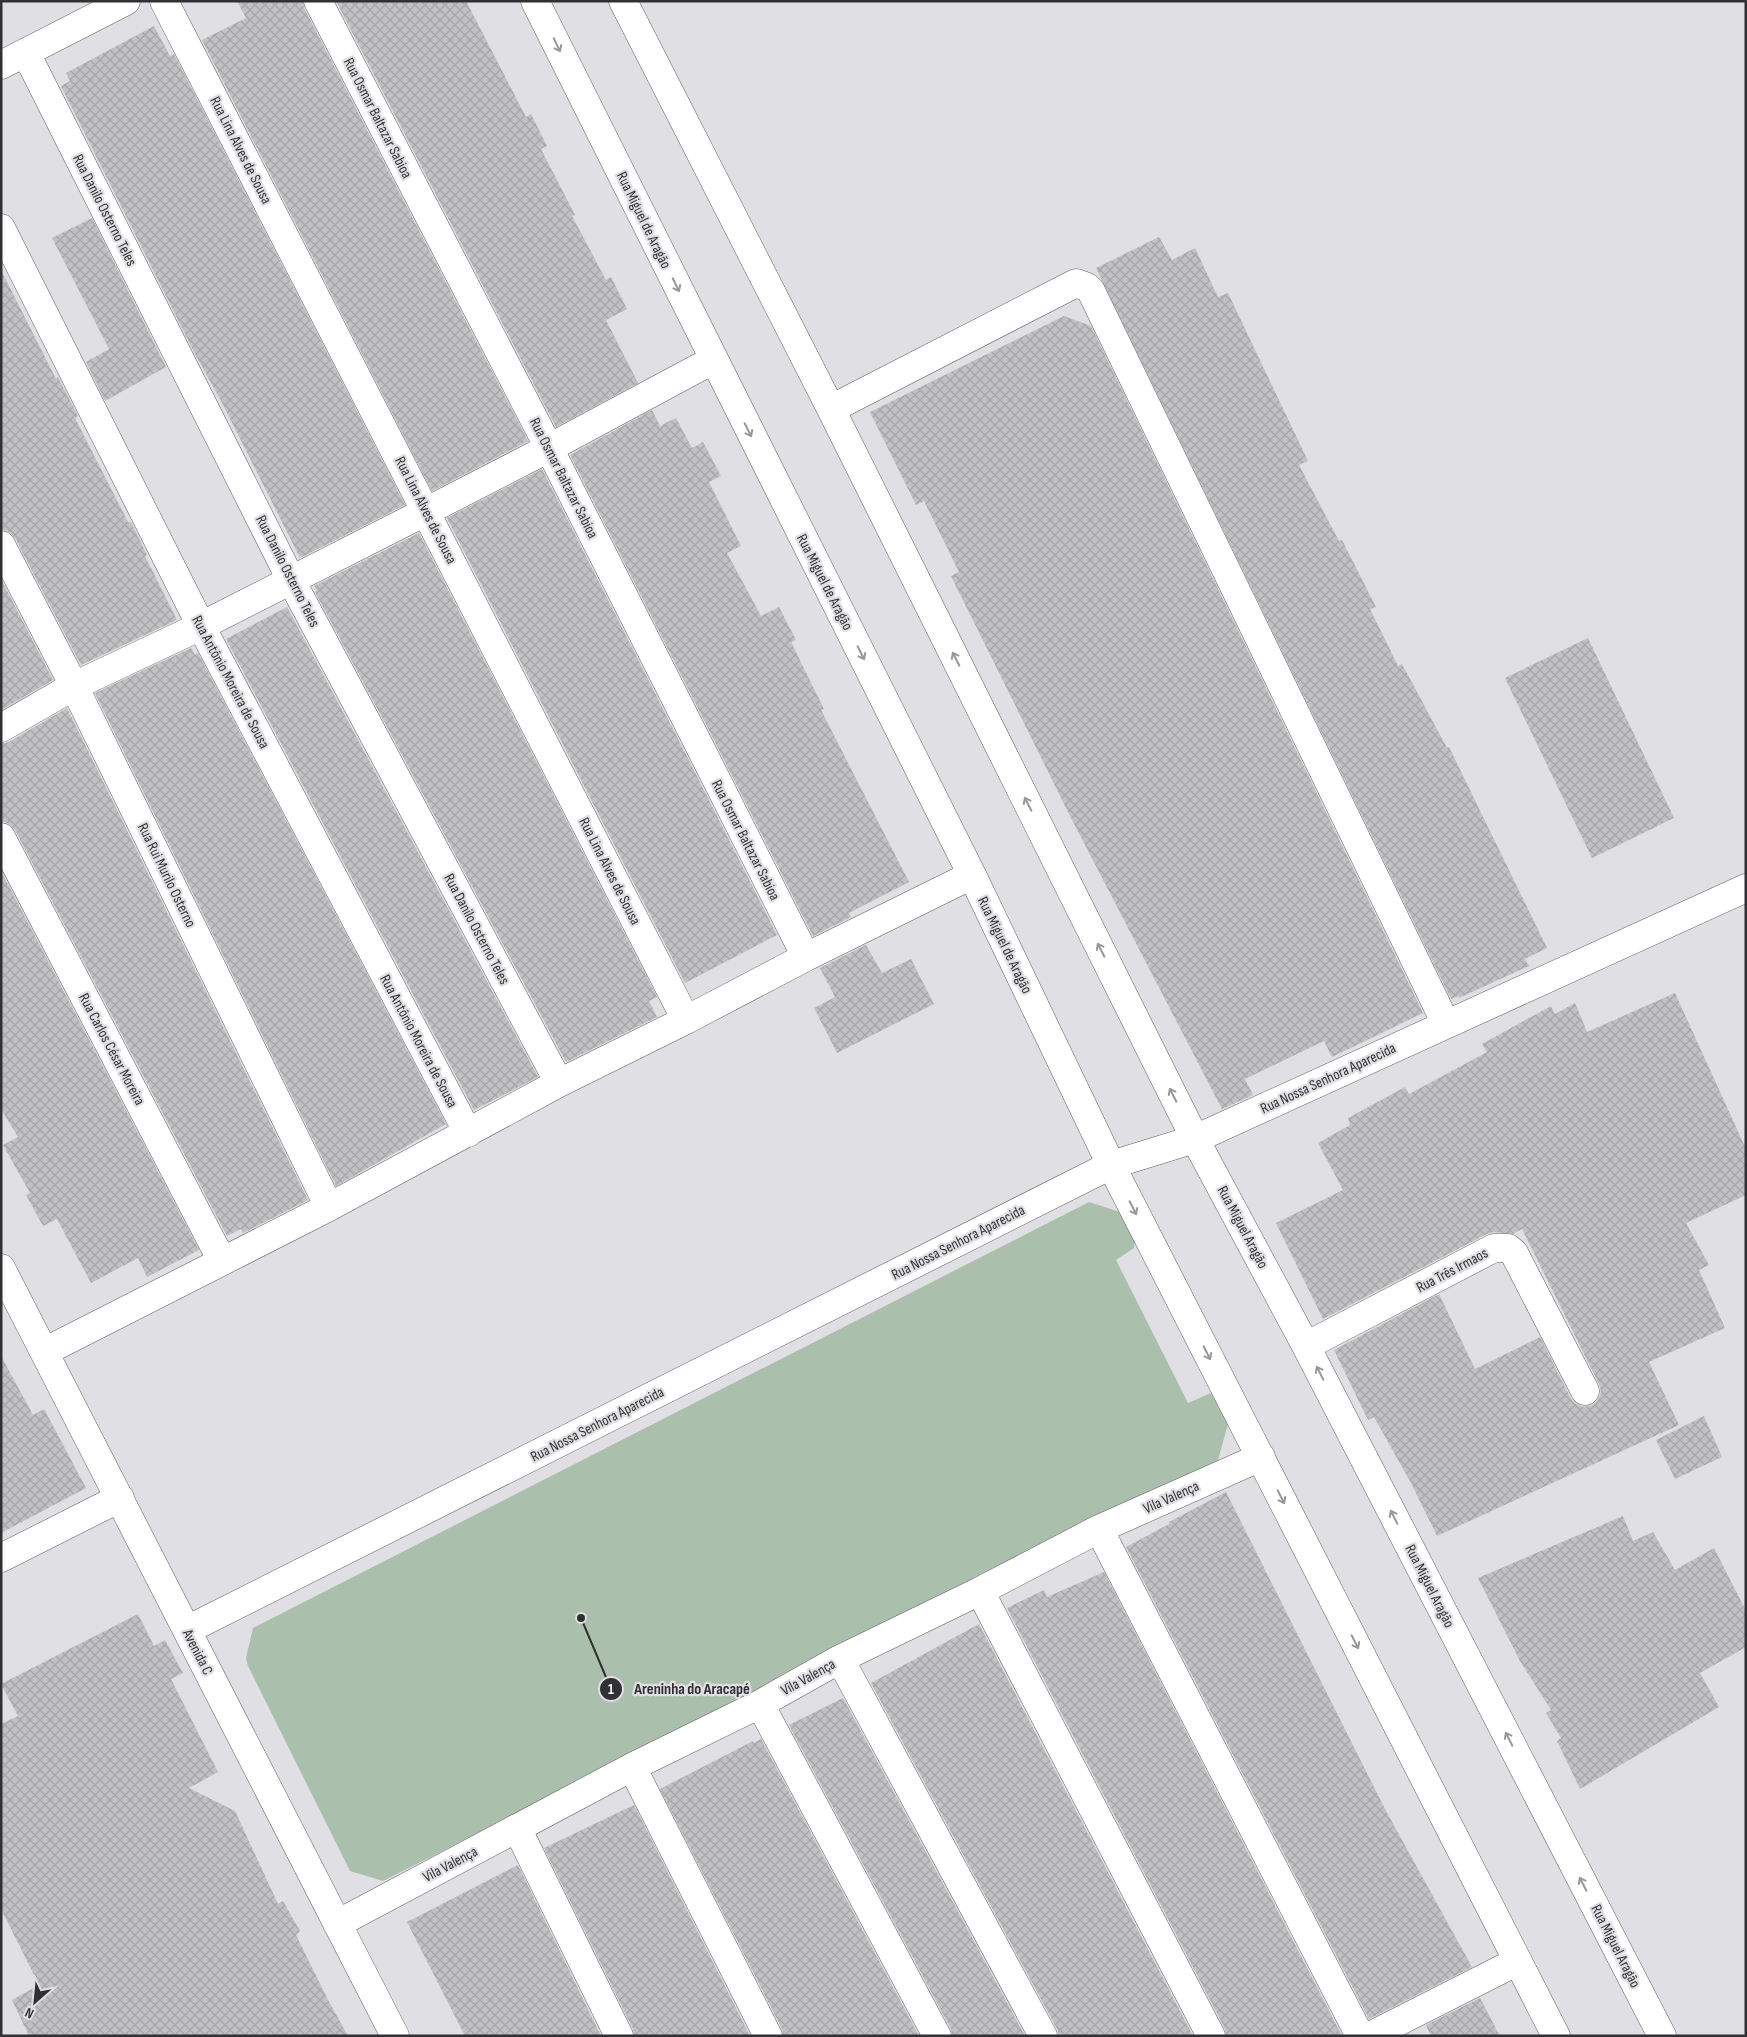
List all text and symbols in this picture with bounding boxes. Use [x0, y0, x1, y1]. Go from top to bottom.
one-way arrow [553, 37, 562, 52]
street label: Rua Osmar Baltazar Sabioa [339, 55, 416, 182]
street label: Rua Lina Alves de Sousa [205, 93, 276, 207]
street label: Rua Danilo Osterno Teles [68, 151, 141, 269]
street label: Rua Miguel de Aragão [612, 169, 675, 272]
one-way arrow [671, 277, 681, 292]
street label: Rua Osmar Baltazar Sabioa [525, 415, 602, 542]
one-way arrow [744, 422, 753, 437]
street label: Rua Lina Alves de Sousa [390, 453, 461, 567]
street label: Rua Danilo Osterno Teles [251, 512, 324, 630]
street label: Rua Miguel de Aragão [792, 531, 857, 634]
street label: Rua Antônio Moreira de Sousa [187, 612, 274, 752]
one-way arrow [856, 646, 866, 661]
one-way arrow [950, 652, 960, 667]
street label: Rua Osmar Baltazar Sabioa [707, 777, 784, 904]
one-way arrow [1023, 797, 1032, 812]
street label: Rua Lina Alves de Sousa [574, 814, 645, 928]
street label: Rua Rui Murilo Osterno [133, 820, 200, 930]
street label: Rua Danilo Osterno Teles [439, 870, 514, 988]
street label: Rua Miguel de Aragão [973, 894, 1036, 997]
one-way arrow [1096, 942, 1106, 957]
street label: Rua Antônio Moreira de Sousa [375, 971, 462, 1111]
street label: Rua Carlos César Moreira [74, 990, 149, 1109]
street label: Rua Nossa Senhora Aparecida [1257, 1039, 1399, 1118]
one-way arrow [1168, 1088, 1178, 1103]
street label: Rua Miguel Aragão [1213, 1183, 1272, 1272]
street label: Rua Nossa Senhora Aparecida [888, 1200, 1028, 1284]
one-way arrow [1129, 1200, 1138, 1215]
street label: Rua Três Irmaos [1413, 1244, 1491, 1297]
one-way arrow [1203, 1345, 1212, 1360]
one-way arrow [1315, 1365, 1325, 1380]
street label: Rua Nossa Senhora Aparecida [527, 1382, 667, 1466]
street label: Vila Valença [1140, 1477, 1202, 1518]
one-way arrow [1276, 1490, 1286, 1505]
one-way arrow [1389, 1510, 1398, 1525]
street label: Rua Miguel Aragão [1400, 1541, 1459, 1631]
street label: Avenida C [178, 1625, 217, 1678]
one-way arrow [1351, 1634, 1360, 1649]
street label: Vila Valença [778, 1655, 839, 1700]
callout: Areninha do Aracapé [599, 1673, 759, 1704]
text: 1 [608, 1680, 614, 1699]
text: Areninha do Aracapé [633, 1680, 750, 1699]
one-way arrow [1504, 1732, 1513, 1747]
street label: Vila Valença [420, 1842, 481, 1887]
one-way arrow [1578, 1876, 1588, 1891]
street label: Rua Miguel Aragão [1586, 1901, 1645, 1991]
north arrow [10, 1977, 60, 2027]
text: N [22, 2004, 37, 2022]

